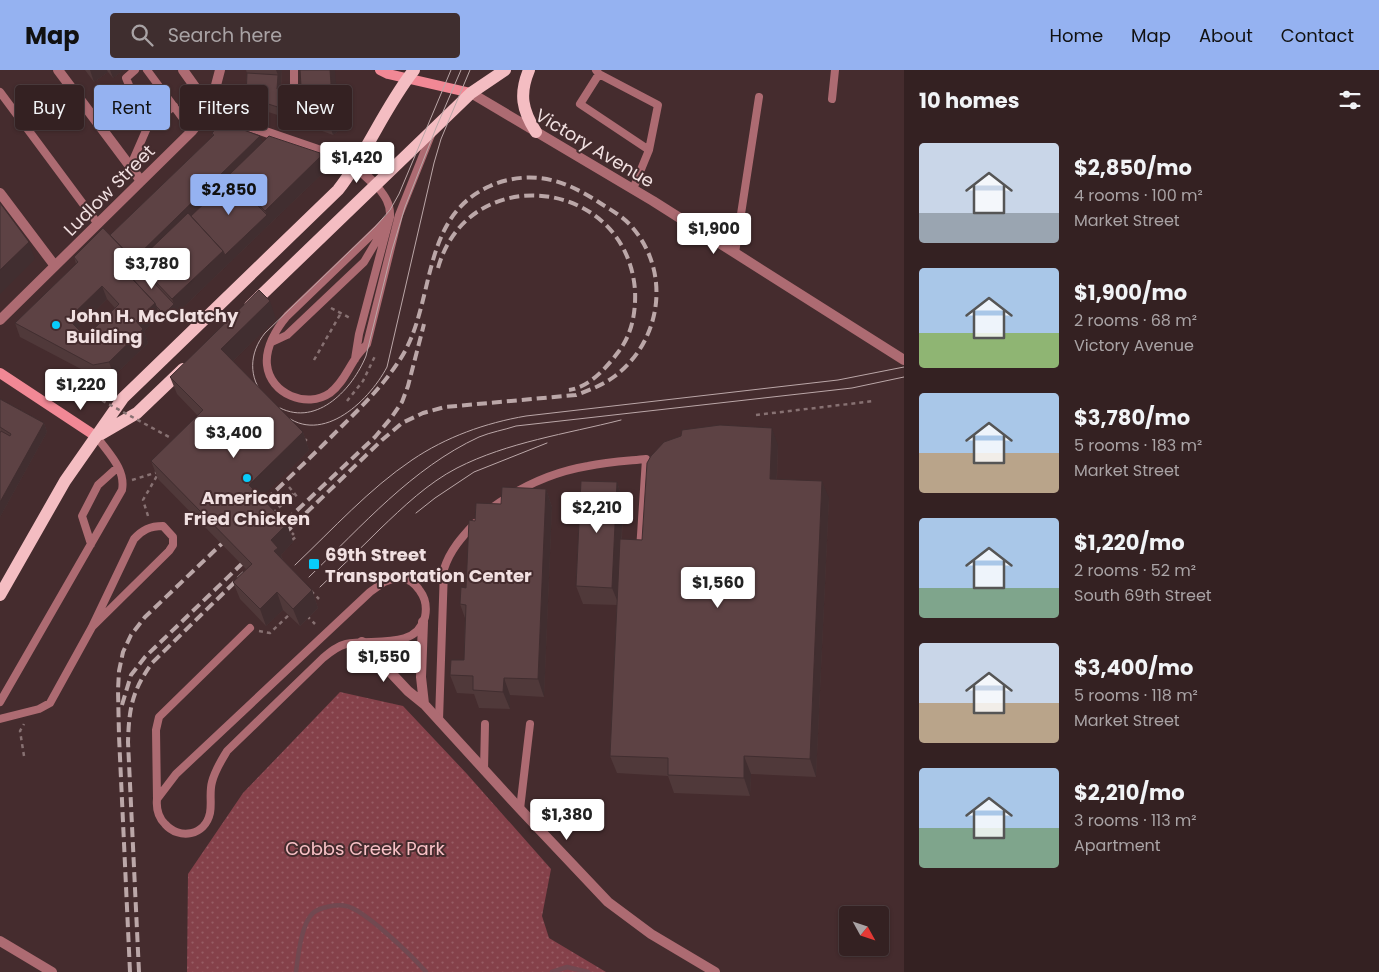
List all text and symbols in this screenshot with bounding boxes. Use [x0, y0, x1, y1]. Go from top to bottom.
search box [110, 13, 460, 58]
text: Map [25, 19, 80, 52]
icon: search [128, 21, 156, 49]
text: Search here [168, 22, 282, 49]
text: Home [1049, 23, 1103, 48]
text: Map [1131, 23, 1171, 48]
text: About [1199, 23, 1253, 48]
text: Contact [1281, 23, 1354, 48]
chip: Buy [15, 85, 84, 130]
chip: Rent [94, 85, 170, 130]
chip: Filters [180, 85, 268, 130]
chip: New [278, 85, 352, 130]
text: 10 homes [919, 86, 1019, 115]
icon: filters [1336, 86, 1364, 114]
street label: Victory Avenue [531, 103, 659, 193]
street label: Ludlow Street [58, 139, 160, 241]
pin: $1,420 [316, 142, 398, 184]
text: $1,420 [331, 146, 383, 169]
text: $2,850/mo [1074, 153, 1192, 182]
icon: home [959, 163, 1019, 223]
pin: $2,850 [188, 174, 270, 216]
text: $2,850 [201, 178, 257, 201]
text: 4 rooms · 100 m² [1074, 184, 1203, 207]
text: Market Street [1074, 209, 1180, 232]
pin: $1,900 [673, 212, 755, 255]
text: $1,900 [688, 217, 740, 240]
pin: $3,780 [111, 248, 193, 290]
text: $3,780 [125, 252, 179, 275]
text: $1,900/mo [1074, 278, 1187, 307]
icon: home [959, 288, 1019, 348]
place label: John H. McClatchy Building [66, 303, 239, 349]
text: 2 rooms · 68 m² [1074, 309, 1197, 332]
marker: John H. McClatchy Building [50, 319, 62, 331]
text: Victory Avenue [1074, 334, 1194, 357]
pin: $1,220 [40, 368, 122, 411]
text: $1,220 [56, 373, 106, 396]
text: $3,780/mo [1074, 403, 1190, 432]
icon: home [959, 413, 1019, 473]
pin: $3,400 [193, 416, 275, 459]
text: $3,400 [206, 421, 262, 444]
text: 5 rooms · 183 m² [1074, 434, 1202, 457]
text: Market Street [1074, 459, 1180, 482]
marker: American Fried Chicken [241, 472, 253, 484]
place label: American Fried Chicken [184, 485, 310, 531]
pin: $2,210 [556, 492, 638, 534]
text: $2,210 [572, 496, 622, 519]
text: $1,220/mo [1074, 528, 1185, 557]
icon: home [959, 538, 1019, 598]
place label: 69th Street Transportation Center [325, 542, 532, 588]
marker: 69th Street Transportation Center [307, 557, 321, 571]
text: 2 rooms · 52 m² [1074, 559, 1196, 582]
pin: $1,560 [677, 566, 759, 609]
text: $1,560 [692, 571, 744, 594]
text: South 69th Street [1074, 584, 1212, 607]
pin: $1,550 [343, 640, 425, 683]
text: $1,550 [358, 645, 410, 668]
text: $3,400/mo [1074, 653, 1193, 682]
icon: home [959, 663, 1019, 723]
text: 5 rooms · 118 m² [1074, 684, 1198, 707]
text: Market Street [1074, 709, 1180, 732]
text: $2,210/mo [1074, 778, 1185, 807]
icon: home [959, 788, 1019, 848]
pin: $1,380 [526, 798, 608, 841]
text: $1,380 [541, 803, 593, 826]
text: 3 rooms · 113 m² [1074, 809, 1197, 832]
text: Apartment [1074, 834, 1161, 857]
park label: Cobbs Creek Park [285, 836, 445, 861]
north arrow [839, 906, 889, 956]
map controls [839, 906, 889, 956]

